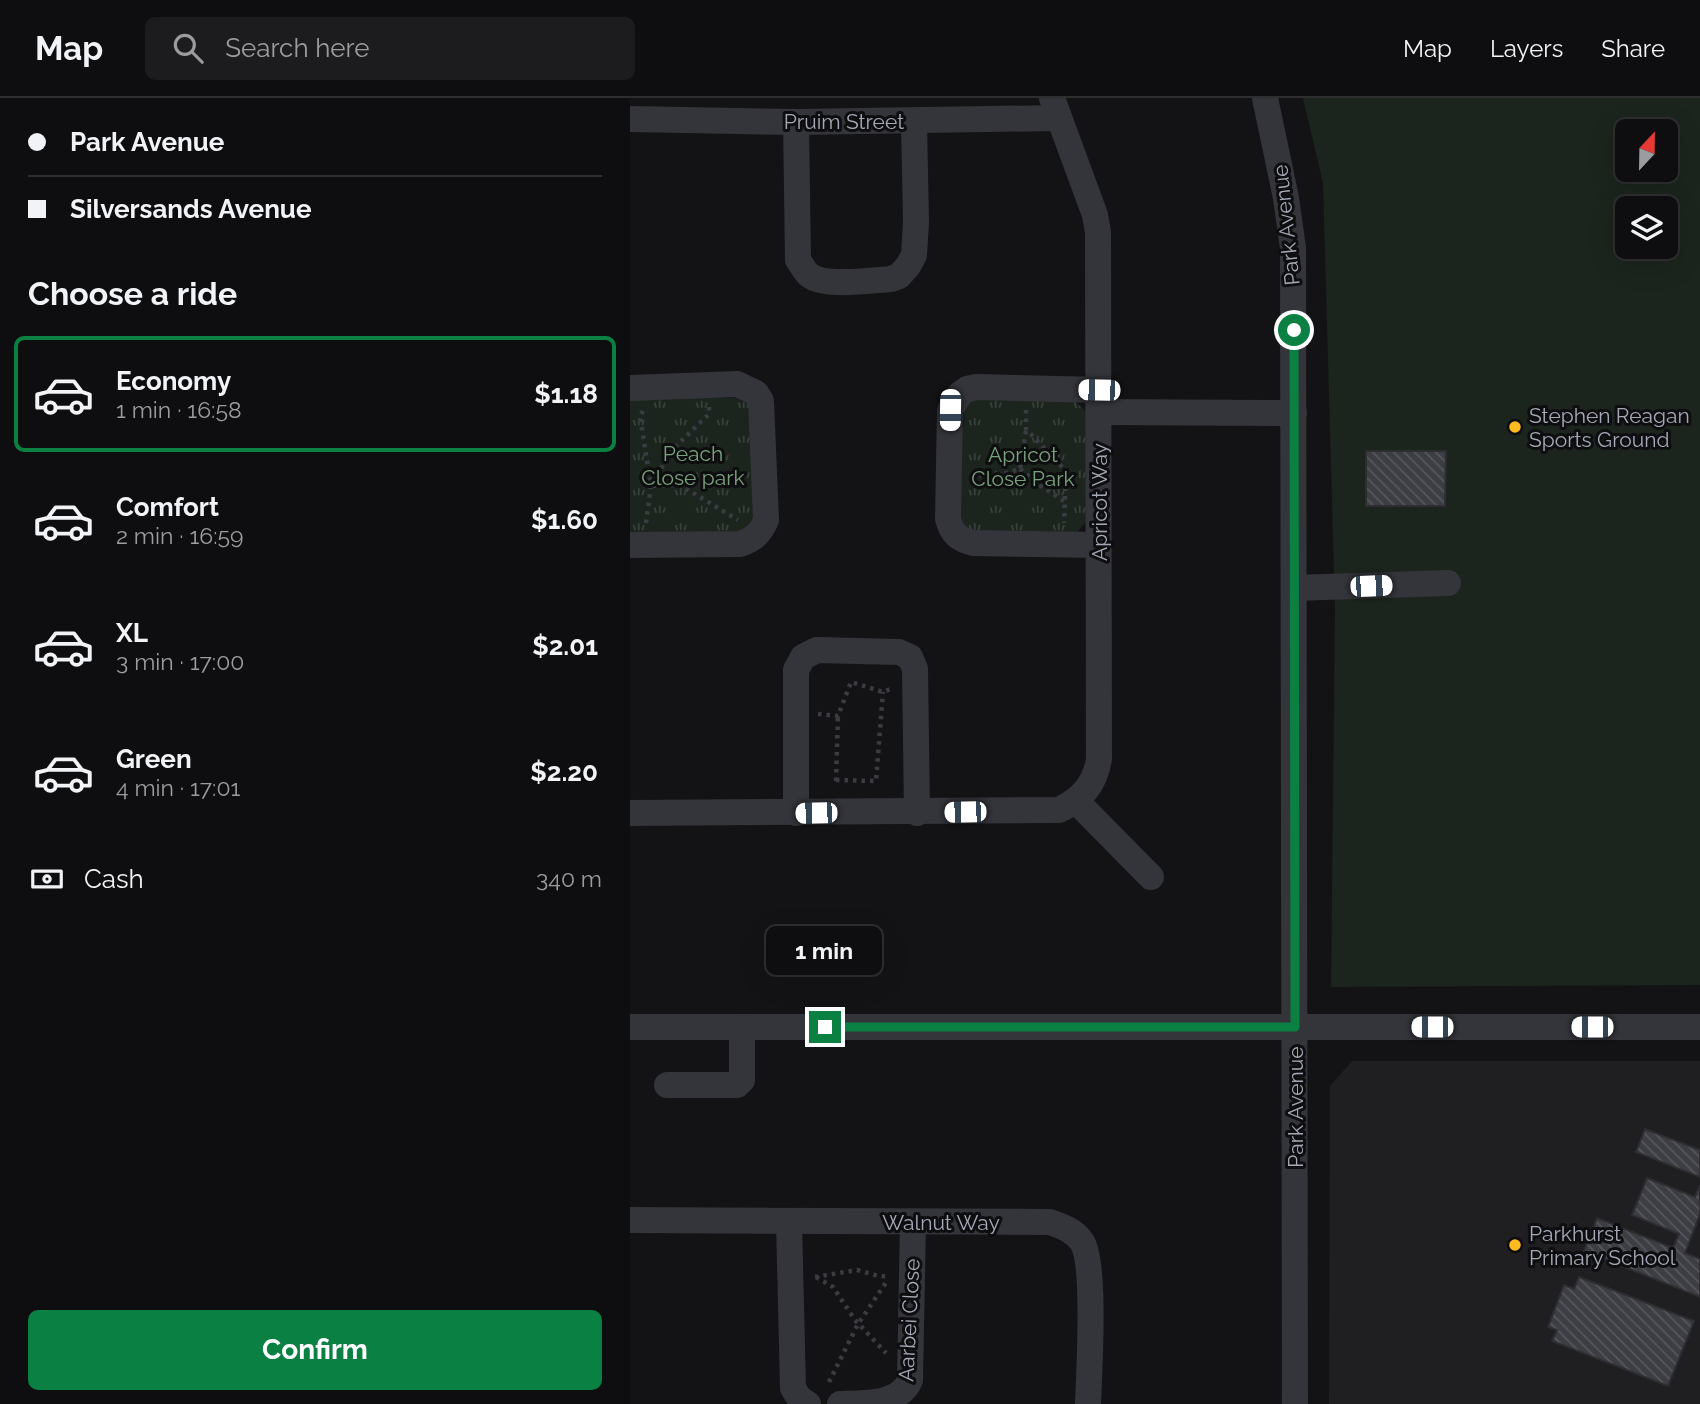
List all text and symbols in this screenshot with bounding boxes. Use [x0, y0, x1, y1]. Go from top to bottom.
search box [145, 17, 635, 80]
text: Map [35, 29, 103, 68]
icon: search [169, 29, 207, 67]
text: Search here [225, 33, 370, 63]
text: Map [1403, 34, 1452, 63]
text: Layers [1490, 34, 1563, 63]
text: Share [1601, 34, 1665, 63]
street label: Pruim Street [784, 109, 904, 134]
north arrow [1615, 119, 1678, 182]
map controls [1615, 119, 1678, 259]
text: Park Avenue [70, 127, 224, 157]
street label: Park Avenue [1267, 163, 1305, 287]
text: Silversands Avenue [70, 194, 312, 224]
button: layers [1615, 196, 1678, 259]
text: Choose a ride [28, 275, 237, 312]
route start [1278, 314, 1310, 346]
icon: car [32, 363, 95, 426]
text: Economy [116, 366, 231, 396]
text: $1.18 [534, 379, 598, 409]
car [1078, 379, 1121, 401]
car [940, 389, 961, 431]
text: 1 min · 16:58 [116, 396, 242, 423]
place label: Stephen Reagan Sports Ground [1529, 403, 1690, 452]
marker: Stephen Reagan Sports Ground [1507, 419, 1523, 435]
park label: Peach Close park [641, 441, 745, 490]
park label: Apricot Close Park [971, 442, 1075, 491]
street label: Apricot Way [1087, 443, 1112, 561]
icon: car [32, 489, 95, 552]
text: Comfort [116, 492, 219, 522]
text: $1.60 [531, 505, 598, 535]
text: 2 min · 16:59 [116, 522, 244, 549]
car [1350, 575, 1393, 597]
icon: car [32, 615, 95, 678]
text: XL [116, 618, 148, 648]
text: $2.01 [532, 631, 598, 661]
text: 3 min · 17:00 [116, 648, 244, 675]
icon: car [32, 741, 95, 804]
text: Green [116, 744, 192, 774]
text: $2.20 [530, 757, 598, 787]
text: 4 min · 17:01 [116, 774, 240, 801]
car [944, 801, 987, 823]
car [795, 802, 838, 824]
icon: cash [28, 860, 66, 898]
text: Cash [84, 864, 144, 894]
text: 340 m [536, 865, 602, 892]
callout: 1 min [767, 926, 883, 974]
text: 1 min [795, 937, 853, 964]
route end [809, 1011, 841, 1043]
car [1412, 1017, 1454, 1038]
car [1572, 1017, 1614, 1038]
street label: Park Avenue [1283, 1046, 1308, 1168]
street label: Walnut Way [882, 1210, 1000, 1235]
place label: Parkhurst Primary School [1529, 1221, 1676, 1270]
marker: Parkhurst Primary School [1507, 1237, 1523, 1253]
street label: Aarbei Close [893, 1258, 925, 1382]
button: Confirm [28, 1310, 602, 1390]

